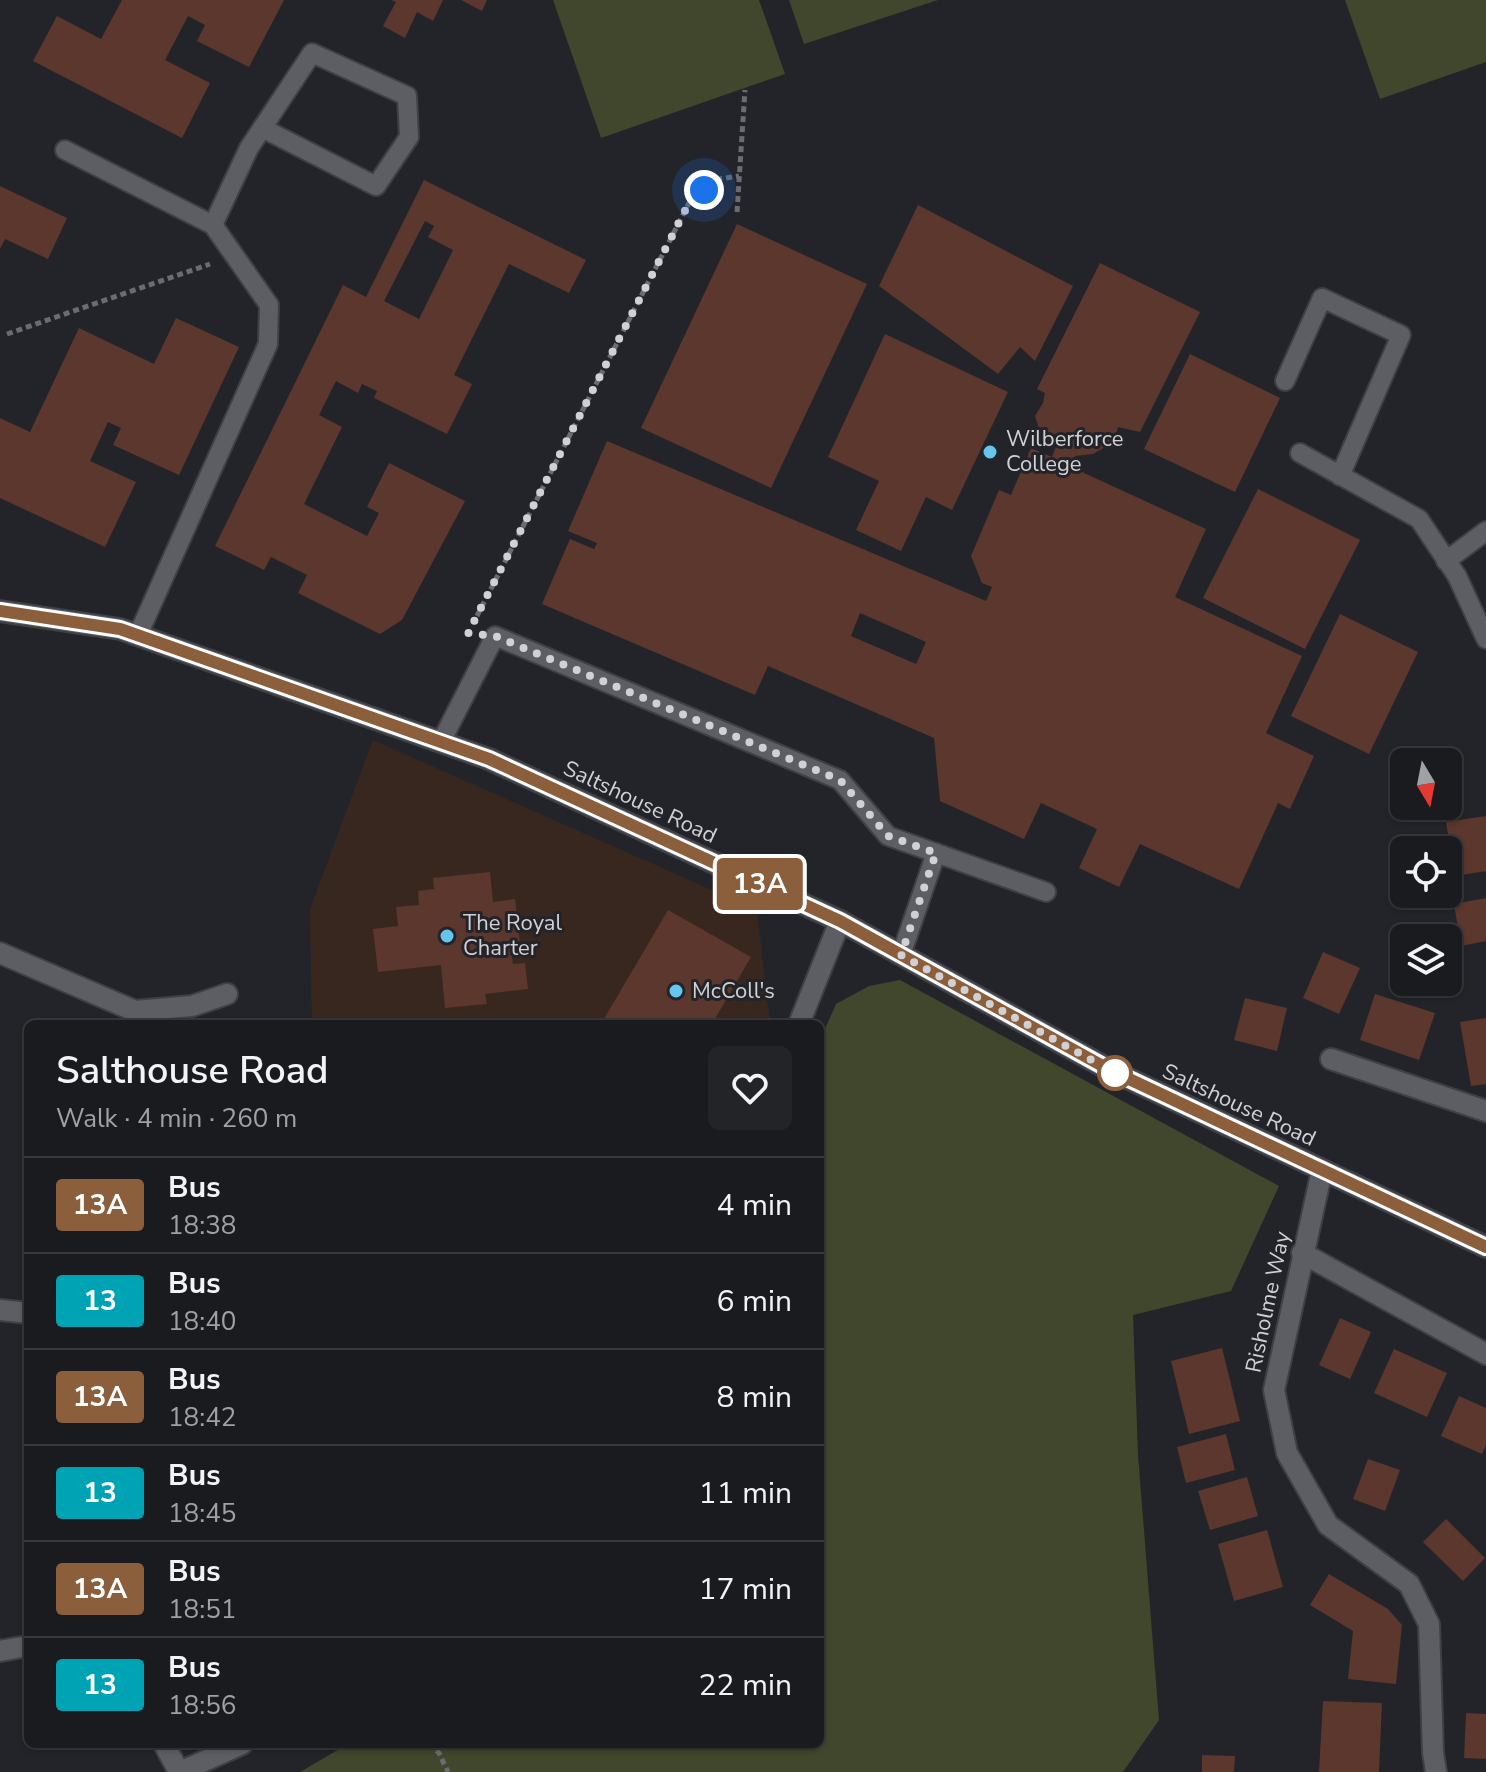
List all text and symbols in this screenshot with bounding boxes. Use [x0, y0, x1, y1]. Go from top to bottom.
your location [684, 170, 724, 210]
place label: Wilberforce College [1006, 424, 1123, 479]
marker: Wilberforce College [981, 443, 999, 461]
north arrow [1390, 748, 1462, 820]
map controls [1390, 748, 1462, 996]
street label: Saltshouse Road [558, 753, 722, 851]
button: locate [1390, 836, 1462, 908]
line badge: 13A [714, 858, 806, 910]
text: 13A [733, 865, 787, 903]
place label: The Royal Charter [463, 908, 562, 963]
button: layers [1390, 924, 1462, 996]
marker: The Royal Charter [438, 927, 456, 945]
place label: McColl's [692, 976, 775, 1006]
marker: McColl's [667, 982, 685, 1000]
text: Salthouse Road [56, 1045, 329, 1096]
button: heart [708, 1046, 792, 1130]
unlabelled marker [1098, 1056, 1132, 1090]
street label: Saltshouse Road [1157, 1056, 1321, 1154]
text: Walk · 4 min · 260 m [56, 1101, 297, 1136]
text: Bus [168, 1167, 221, 1208]
text: 4 min [717, 1185, 792, 1226]
text: 13A [73, 1186, 127, 1224]
text: 18:38 [168, 1208, 236, 1243]
street label: Risholme Way [1238, 1228, 1298, 1375]
text: Bus [168, 1263, 221, 1304]
text: 6 min [717, 1281, 792, 1322]
text: 13 [83, 1282, 117, 1320]
text: 18:40 [168, 1304, 236, 1339]
text: Bus [168, 1359, 221, 1400]
text: 8 min [717, 1377, 792, 1418]
text: 13A [73, 1378, 127, 1416]
text: 18:42 [168, 1400, 236, 1435]
text: Bus [168, 1455, 221, 1496]
text: 11 min [699, 1473, 792, 1514]
text: 13 [83, 1474, 117, 1512]
text: 18:45 [168, 1496, 236, 1531]
text: Bus [168, 1551, 221, 1592]
text: 17 min [699, 1569, 792, 1610]
text: 13A [73, 1570, 127, 1608]
text: 18:51 [168, 1592, 236, 1627]
text: Bus [168, 1647, 221, 1688]
text: 22 min [699, 1665, 792, 1706]
text: 13 [83, 1666, 117, 1704]
text: 18:56 [168, 1688, 236, 1723]

